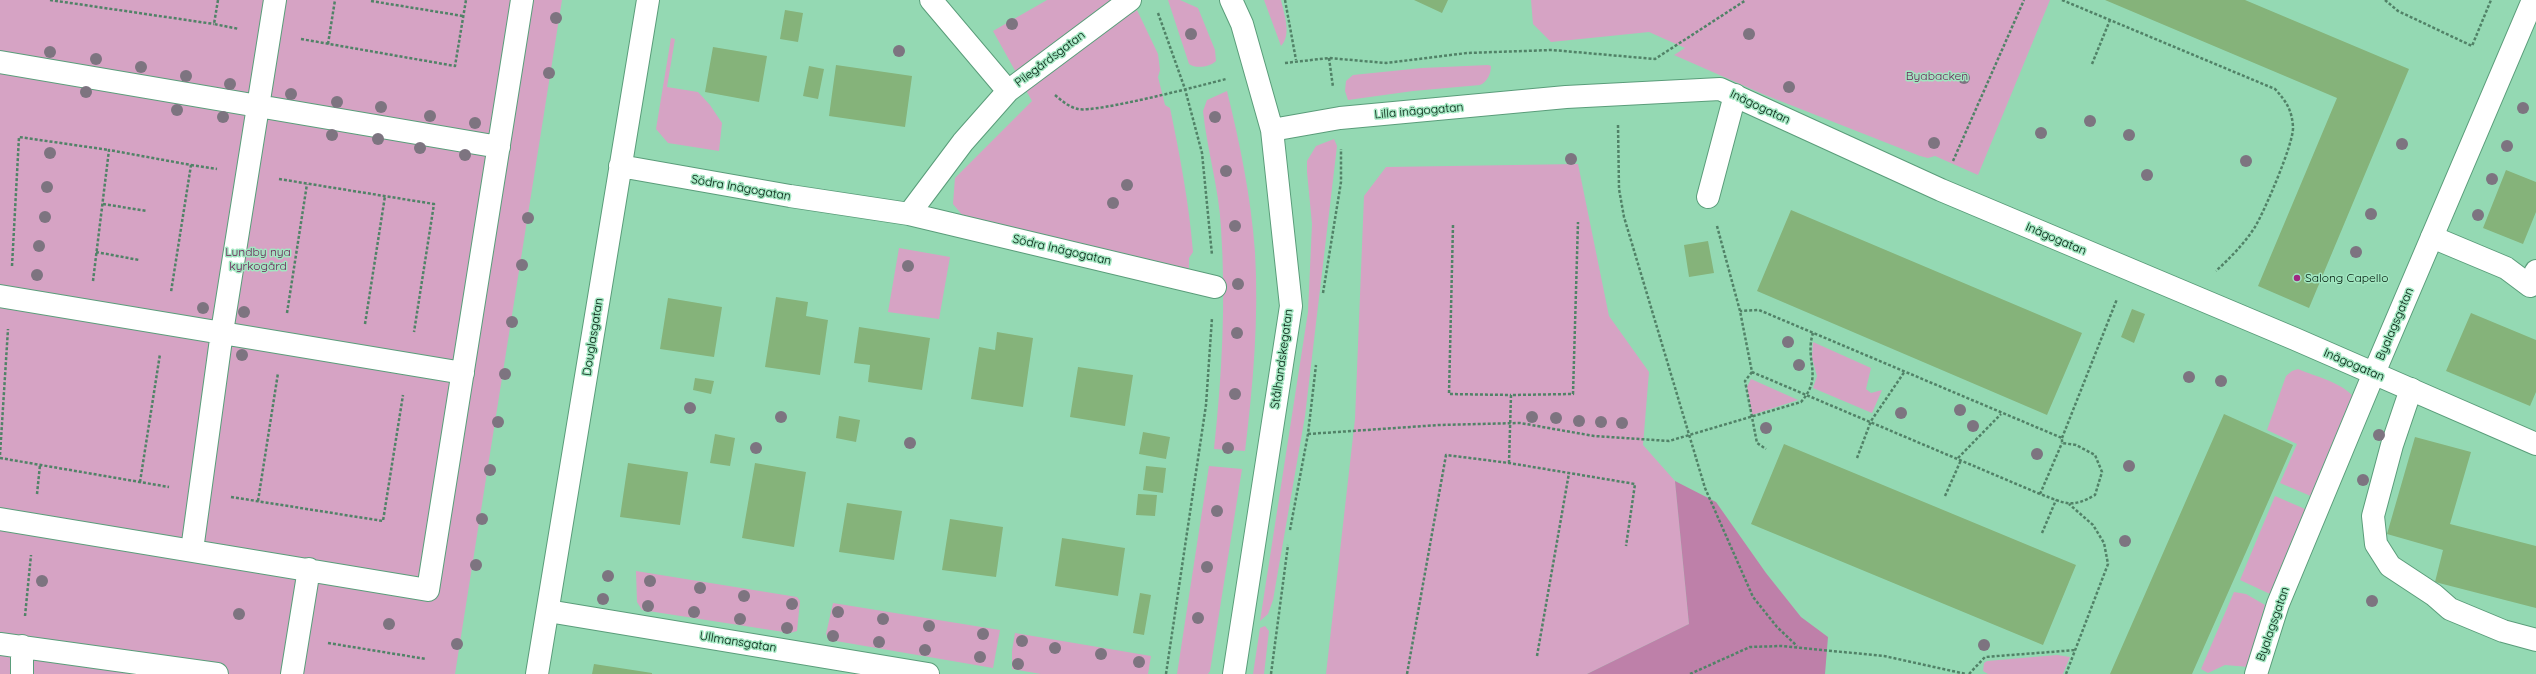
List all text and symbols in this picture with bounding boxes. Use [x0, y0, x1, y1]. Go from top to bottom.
street label: Pilegårdsgatan [1012, 28, 1088, 90]
park label: Byabacken [1906, 69, 1968, 83]
street label: Inägogatan [1728, 87, 1792, 127]
street label: Lilla inägogatan [1374, 100, 1464, 122]
street label: Södra Inägogatan [690, 172, 792, 204]
street label: Inägogatan [2023, 220, 2089, 258]
street label: Södra Inägogatan [1011, 232, 1113, 268]
park label: Lundby nya kyrkogård [225, 245, 291, 273]
place label: Salong Capello [2305, 271, 2388, 285]
marker: Salong Capello [2292, 273, 2302, 283]
street label: Byalagsgatan [2373, 285, 2417, 363]
street label: Douglasgatan [580, 297, 606, 377]
street label: Stålhandskegatan [1268, 308, 1296, 410]
street label: Inägogatan [2321, 346, 2387, 384]
street label: Byalagsgatan [2254, 585, 2292, 663]
street label: Ullmansgatan [698, 629, 778, 655]

